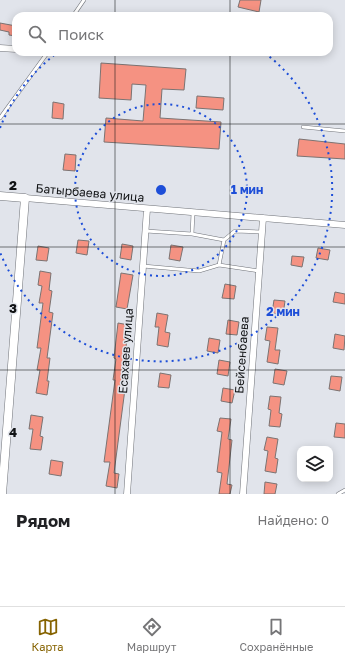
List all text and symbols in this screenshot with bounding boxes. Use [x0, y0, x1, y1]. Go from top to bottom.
search box [12, 12, 333, 56]
icon: search [26, 23, 48, 45]
text: Поиск [58, 25, 104, 43]
text: 2 [9, 177, 17, 193]
street label: Батырбаева улица [35, 180, 145, 205]
text: 1 мин [231, 182, 263, 197]
centre of rings [154, 183, 168, 197]
text: 3 [9, 300, 17, 316]
text: 2 мин [266, 304, 300, 319]
street label: Есахаев улица [115, 308, 136, 394]
street label: Бейсенбаева [231, 316, 252, 394]
text: 4 [9, 424, 17, 440]
map controls [297, 446, 333, 482]
button: layers [297, 446, 333, 482]
text: Рядом [16, 510, 70, 531]
text: Найдено: 0 [257, 512, 329, 528]
tab: Карта [32, 616, 63, 653]
tab: Маршрут [127, 616, 176, 653]
tab: Сохранённые [240, 616, 313, 653]

